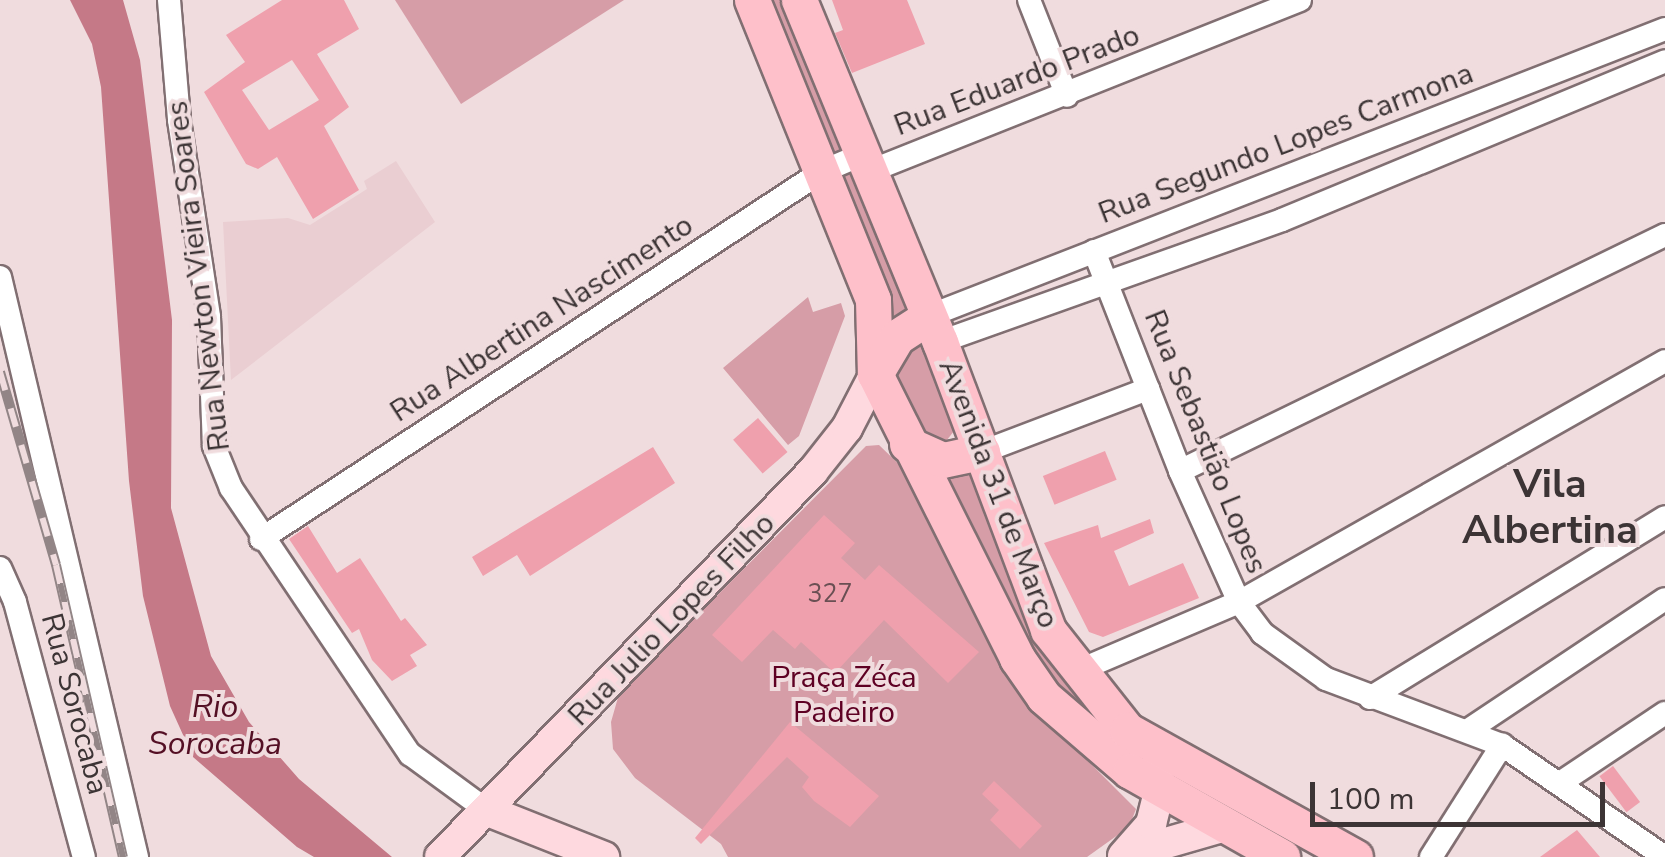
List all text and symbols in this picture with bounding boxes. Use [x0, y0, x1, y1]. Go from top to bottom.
street label: Rua Eduardo Prado [889, 18, 1145, 144]
street label: Rua Segundo Lopes Carmona [1094, 56, 1478, 232]
street label: Rua Newton Vieira Soares [160, 99, 238, 453]
street label: Rua Albertina Nascimento [384, 208, 700, 430]
street label: Rua Sebastião Lopes [1136, 305, 1274, 579]
street label: Avenida 31 de Março [930, 355, 1066, 633]
district label: Vila Albertina [1462, 460, 1638, 554]
street label: Rua Julio Lopes Filho [561, 506, 783, 734]
house number: 327 [808, 579, 852, 609]
street label: Rua Sorocaba [33, 610, 115, 798]
park label: Praça Zéca Padeiro [771, 660, 917, 730]
water label: Rio Sorocaba [148, 689, 282, 764]
scale bar [1315, 762, 1610, 824]
text: 100 m [1327, 779, 1414, 820]

